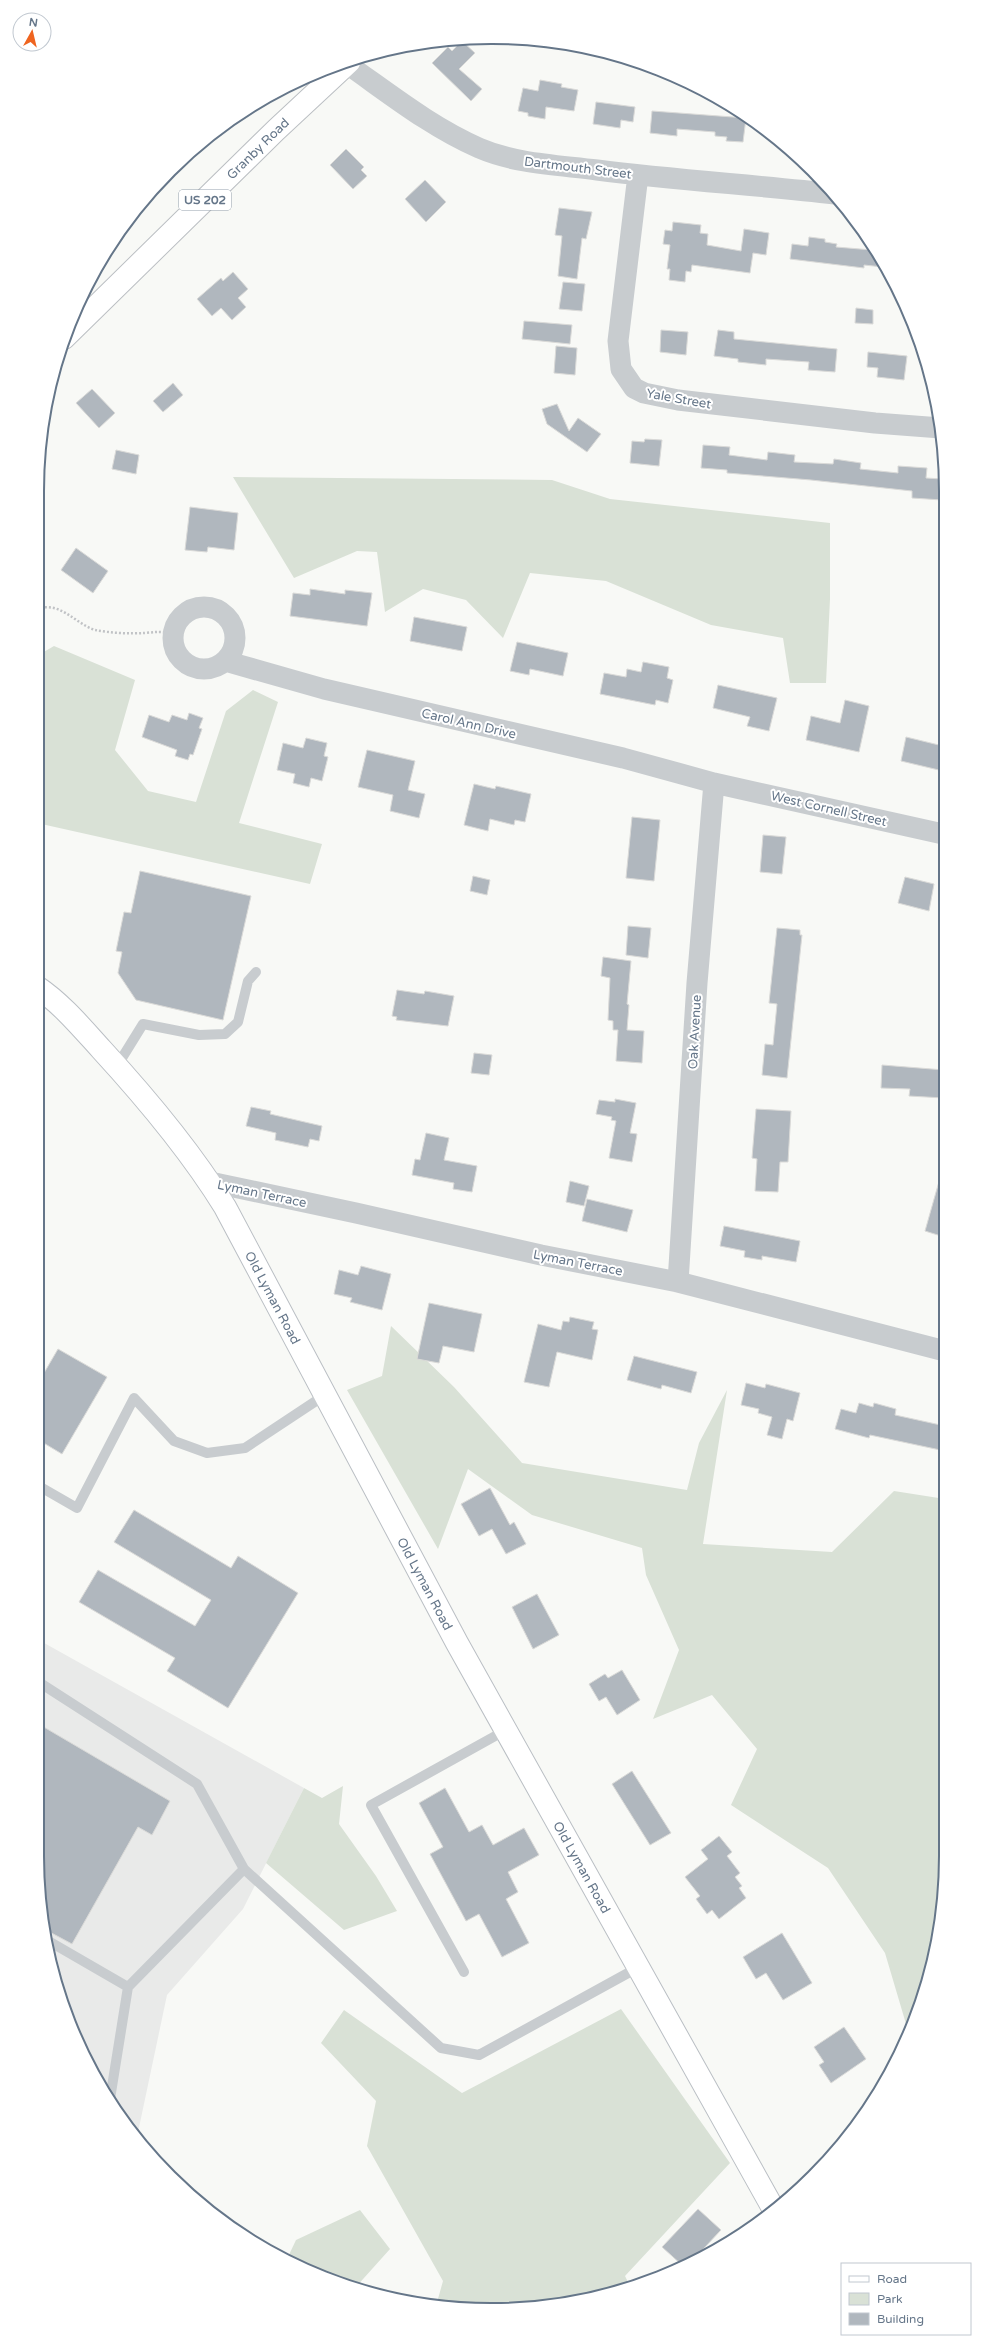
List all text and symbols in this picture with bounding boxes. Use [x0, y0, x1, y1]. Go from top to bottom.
north arrow [12, 12, 52, 52]
text: N [28, 16, 39, 30]
street label: Granby Road [224, 115, 293, 183]
street label: Dartmouth Street [523, 153, 633, 183]
road number: US 202 [179, 190, 231, 210]
street label: Yale Street [645, 385, 713, 413]
street label: Carol Ann Drive [420, 705, 518, 743]
street label: West Cornell Street [769, 788, 888, 830]
street label: Oak Avenue [685, 994, 705, 1070]
street label: Lyman Terrace [216, 1177, 308, 1211]
street label: Lyman Terrace [532, 1246, 624, 1280]
street label: Old Lyman Road [241, 1249, 304, 1347]
street label: Old Lyman Road [393, 1535, 456, 1633]
street label: Old Lyman Road [549, 1819, 613, 1916]
legend [841, 2263, 971, 2335]
text: Road [877, 2272, 907, 2286]
text: Park [877, 2292, 903, 2306]
text: Building [877, 2312, 924, 2326]

